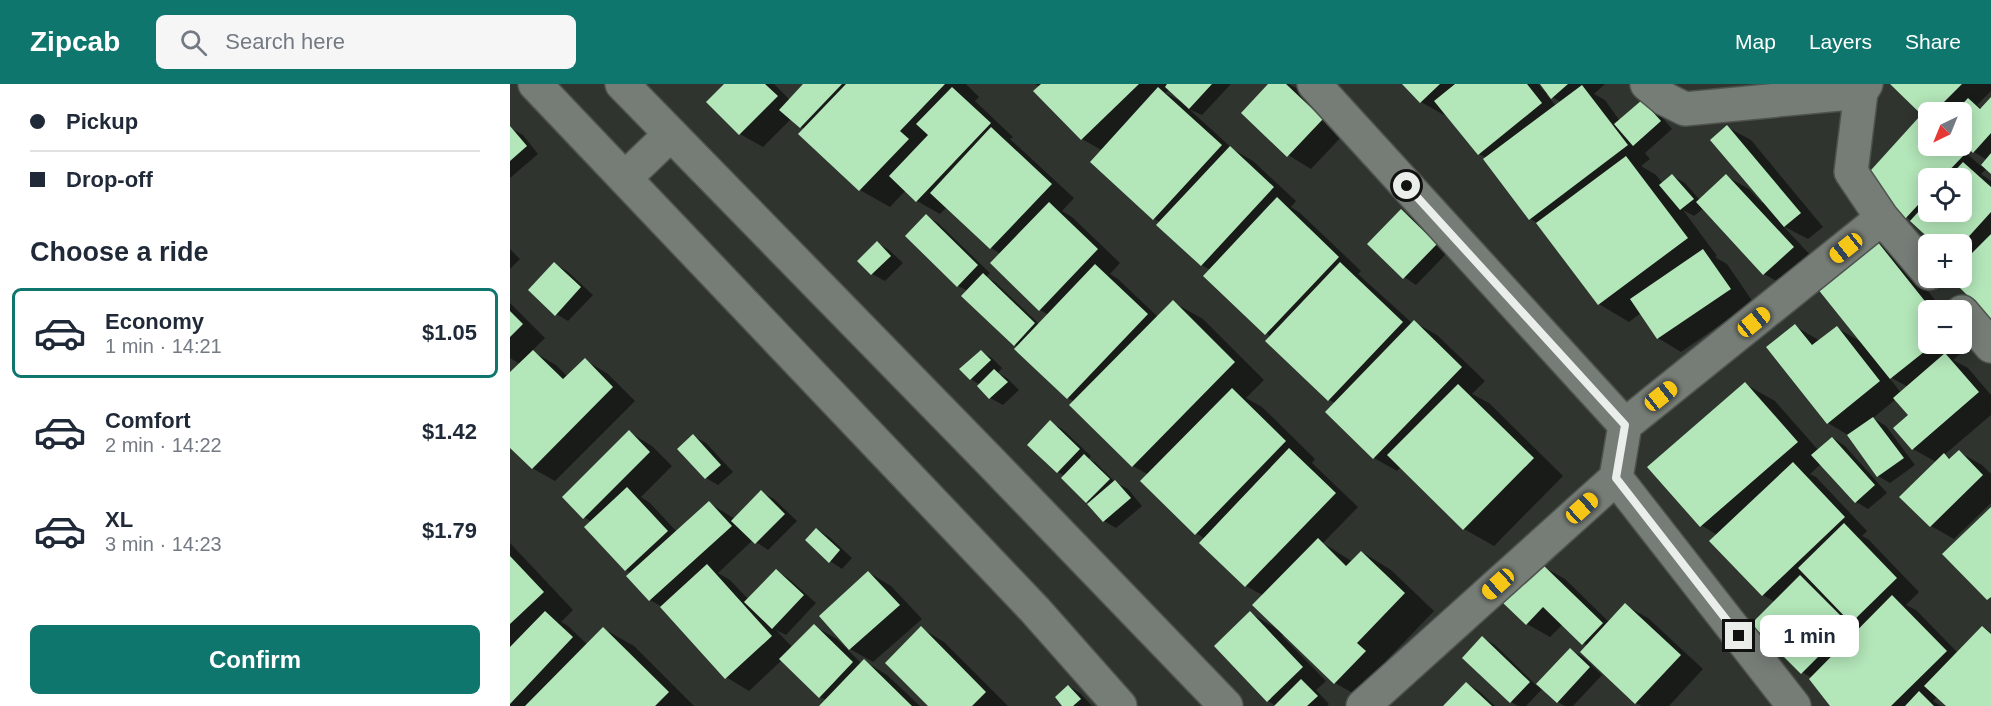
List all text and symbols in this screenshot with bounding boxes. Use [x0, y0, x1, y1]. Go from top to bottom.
search box [156, 15, 576, 69]
text: Zipcab [30, 26, 120, 57]
icon: search [177, 26, 210, 59]
text: Search here [225, 29, 345, 54]
text: Map [1735, 30, 1776, 53]
text: Layers [1809, 30, 1872, 53]
text: Share [1905, 30, 1961, 53]
north arrow [1918, 102, 1972, 156]
map controls [1918, 102, 1972, 354]
text: Pickup [66, 109, 138, 134]
text: Drop-off [66, 167, 153, 192]
button: locate [1918, 168, 1972, 222]
route start [1393, 172, 1420, 199]
car [1826, 230, 1866, 266]
button: + [1918, 234, 1972, 288]
text: Choose a ride [30, 237, 209, 267]
button: − [1918, 300, 1972, 354]
car [1734, 304, 1774, 340]
icon: car [33, 306, 87, 360]
text: Economy [105, 309, 204, 334]
text: $1.05 [422, 320, 477, 345]
text: 1 min · 14:21 [105, 335, 222, 357]
car [1641, 378, 1681, 414]
icon: car [33, 405, 87, 459]
text: Comfort [105, 408, 191, 433]
text: $1.42 [422, 419, 477, 444]
text: 2 min · 14:22 [105, 434, 222, 456]
car [1563, 489, 1601, 527]
icon: car [33, 504, 87, 558]
text: XL [105, 507, 133, 532]
text: $1.79 [422, 518, 477, 543]
text: 3 min · 14:23 [105, 533, 222, 555]
car [1479, 565, 1517, 603]
callout: 1 min [1760, 615, 1859, 657]
route end [1725, 622, 1752, 649]
button: Confirm [30, 625, 480, 694]
text: 1 min [1783, 625, 1836, 647]

